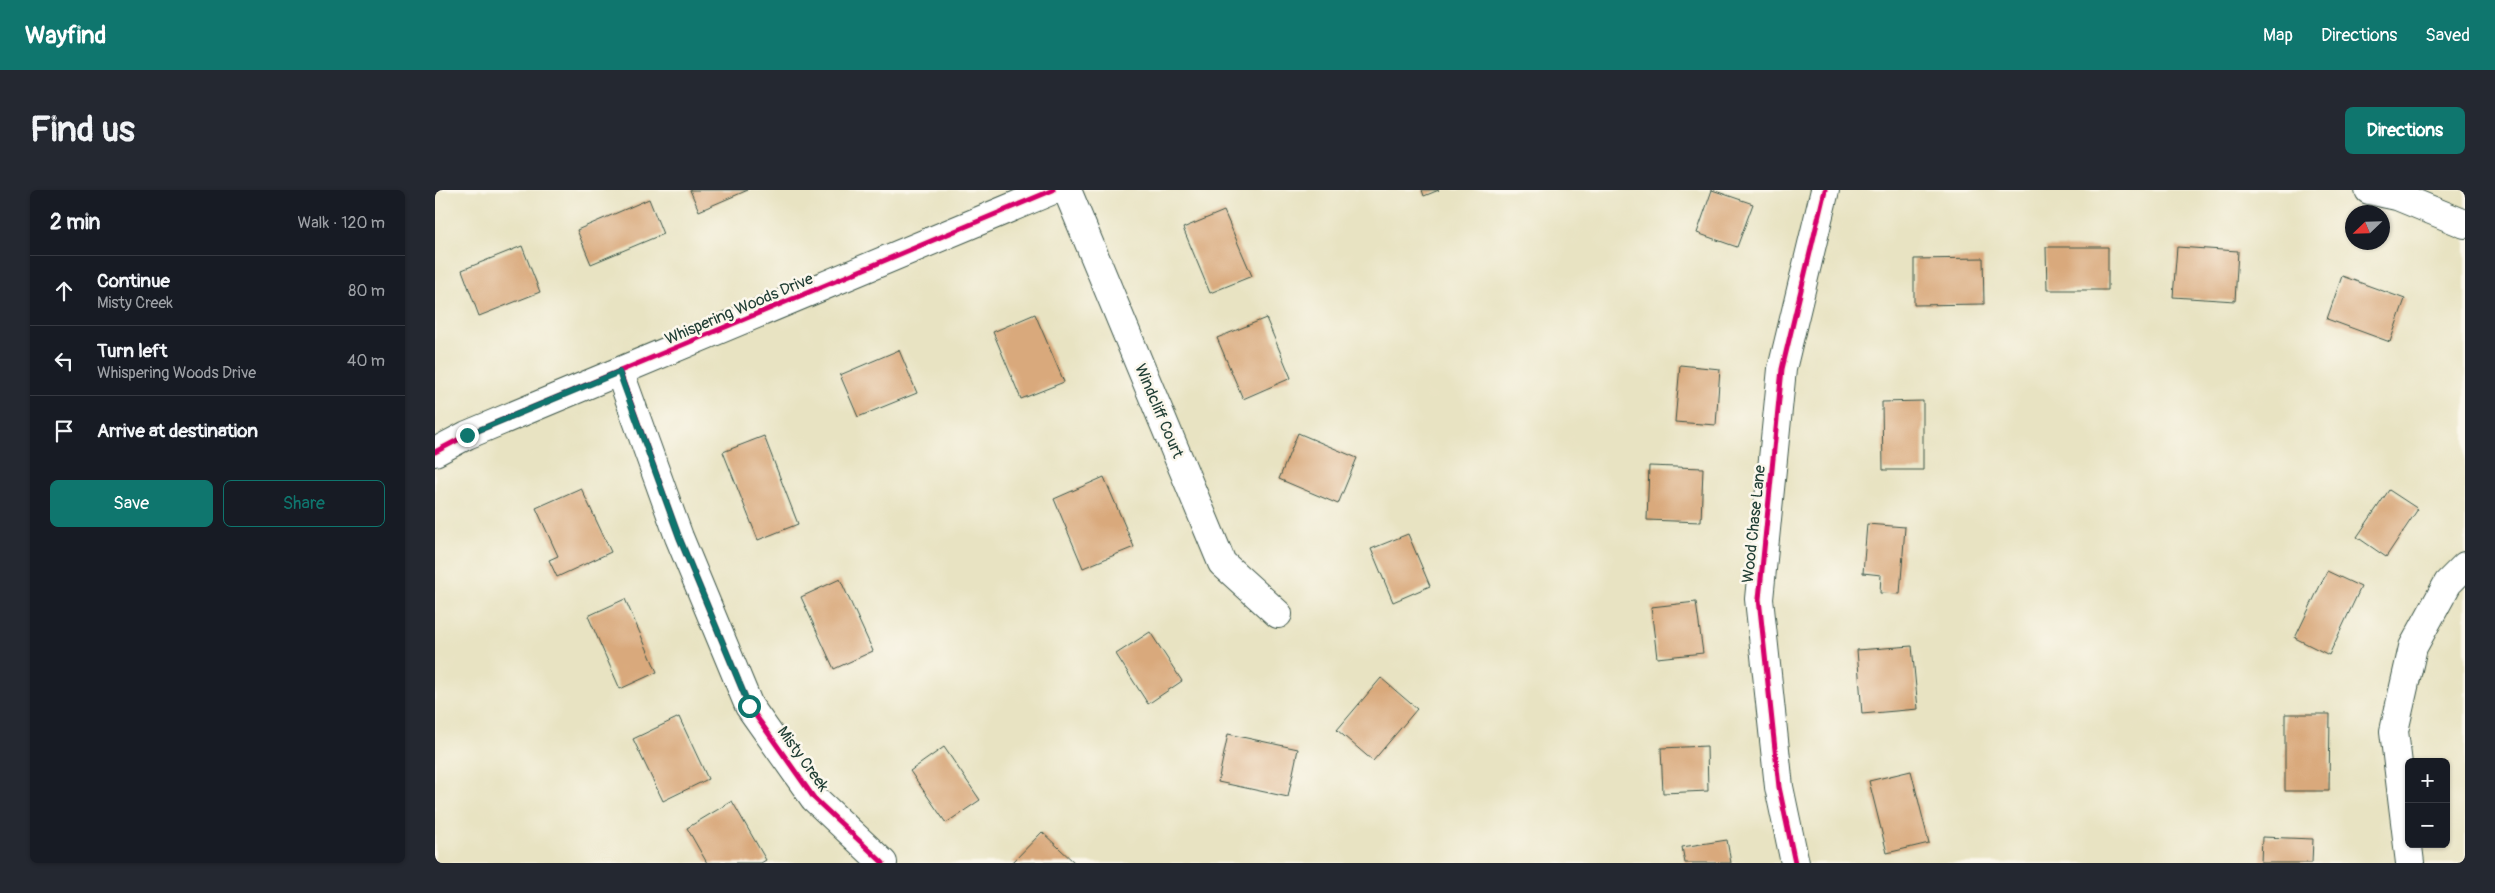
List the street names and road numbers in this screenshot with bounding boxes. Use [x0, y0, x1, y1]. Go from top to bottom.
street label: Whispering Woods Drive [662, 269, 816, 349]
street label: Windcliff Court [1130, 361, 1188, 462]
street label: Wood Chase Lane [1738, 464, 1770, 584]
street label: Misty Creek [773, 722, 834, 796]

